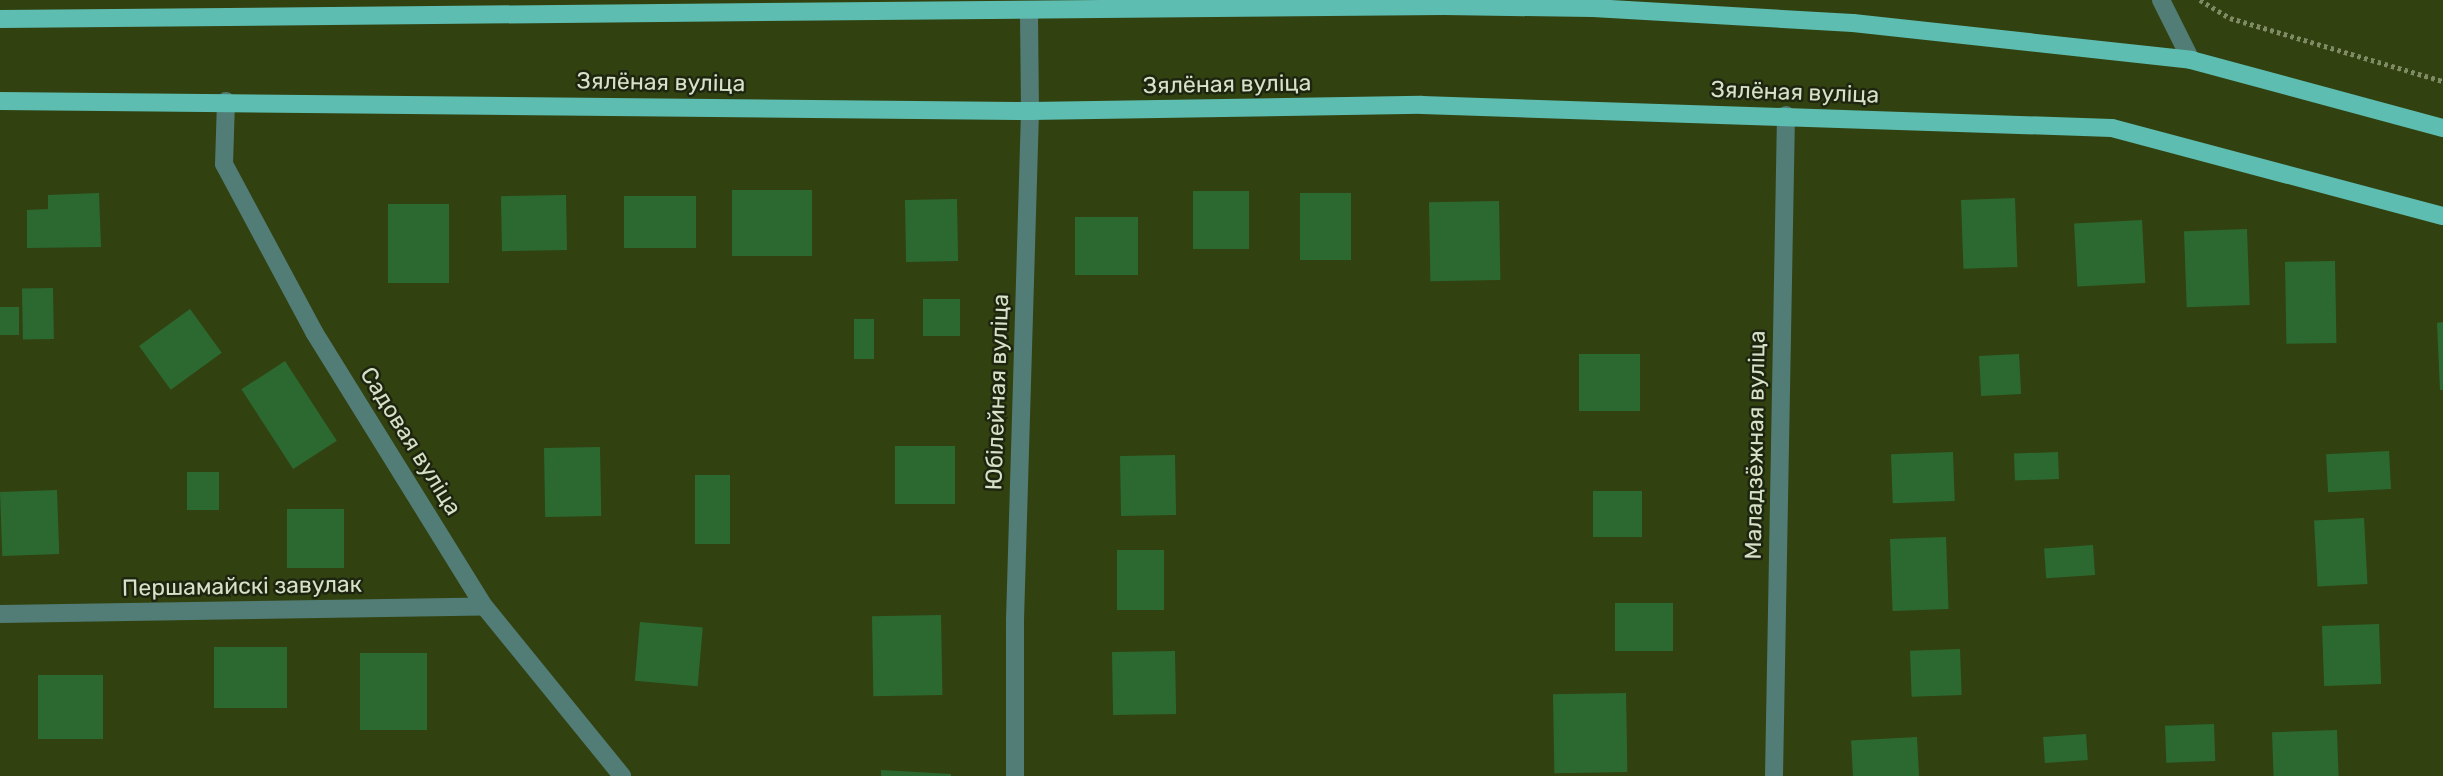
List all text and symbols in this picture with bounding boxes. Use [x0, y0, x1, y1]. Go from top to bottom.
street label: Зялёная вуліца [577, 67, 745, 97]
street label: Зялёная вуліца [1143, 69, 1311, 99]
street label: Зялёная вуліца [1710, 75, 1880, 109]
street label: Юбілейная вуліца [980, 293, 1014, 491]
street label: Маладзёжная вуліца [1739, 330, 1771, 560]
street label: Садовая вуліца [354, 362, 468, 520]
street label: Першамайскі завулак [122, 570, 362, 602]

